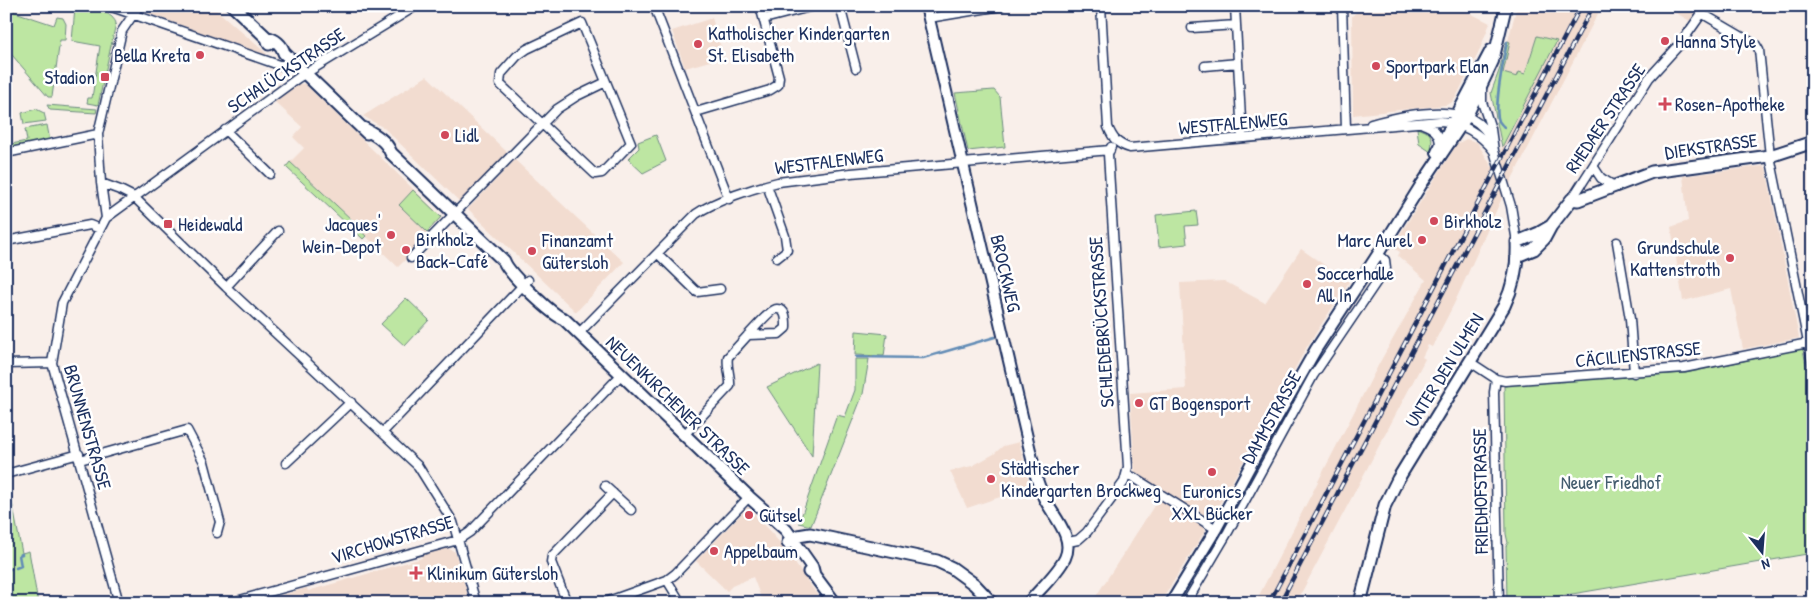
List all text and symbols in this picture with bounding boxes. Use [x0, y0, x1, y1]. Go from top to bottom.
place label: Katholischer Kindergarten St. Elisabeth [708, 20, 890, 68]
street label: SCHALÜCKSTRASSE [222, 21, 350, 119]
place label: Hanna Style [1675, 28, 1757, 54]
marker: Hanna Style [1659, 35, 1671, 47]
marker: Katholischer Kindergarten St. Elisabeth [692, 38, 704, 50]
place label: Bella Kreta [114, 42, 191, 68]
marker: Bella Kreta [194, 49, 206, 61]
place label: Sportpark Elan [1386, 53, 1489, 79]
street label: RHEDAER STRASSE [1559, 58, 1652, 178]
marker: Sportpark Elan [1370, 60, 1382, 72]
place label: Stadion [44, 64, 95, 90]
marker: Stadion [99, 71, 111, 83]
place label: Rosen-Apotheke [1675, 91, 1785, 117]
marker: Rosen-Apotheke [1659, 98, 1671, 110]
street label: WESTFALENWEG [1178, 105, 1288, 141]
place label: Lidl [455, 122, 480, 148]
street label: DIEKSTRASSE [1663, 127, 1760, 165]
marker: Lidl [439, 129, 451, 141]
street label: WESTFALENWEG [773, 141, 885, 181]
place label: Birkholz [1444, 208, 1502, 234]
place label: Heidewald [178, 211, 243, 237]
place label: Jacques' Wein-Depot [302, 211, 381, 259]
marker: Birkholz [1428, 215, 1440, 227]
marker: Heidewald [162, 218, 174, 230]
place label: Birkholz Back-Café [416, 226, 489, 274]
place label: Finanzamt Gütersloh [541, 227, 614, 275]
place label: Marc Aurel [1337, 227, 1413, 253]
marker: Jacques' Wein-Depot [385, 229, 397, 241]
street label: BROCKWEG [985, 232, 1027, 314]
marker: Marc Aurel [1416, 234, 1428, 246]
place label: Grundschule Kattenstroth [1630, 234, 1720, 282]
street label: SCHLEDEBRÜCKSTRASSE [1082, 235, 1120, 408]
marker: Birkholz Back-Café [400, 244, 412, 256]
marker: Finanzamt Gütersloh [526, 245, 538, 257]
marker: Grundschule Kattenstroth [1724, 252, 1736, 264]
place label: Soccerhalle All In [1317, 260, 1395, 308]
marker: Soccerhalle All In [1301, 278, 1313, 290]
street label: UNTER DEN ULMEN [1399, 308, 1489, 432]
street label: NEUENKIRCHENER STRASSE [600, 329, 756, 481]
street label: CÄCILIENSTRASSE [1574, 334, 1703, 374]
street label: BRUNNENSTRASSE [58, 362, 118, 493]
street label: DAMMSTRASSE [1235, 365, 1307, 468]
place label: GT Bogensport [1149, 390, 1251, 416]
marker: GT Bogensport [1133, 397, 1145, 409]
street label: FRIEDHOFSTRASSE [1466, 427, 1494, 555]
place label: Städtischer Kindergarten Brockweg [1001, 455, 1161, 503]
marker: Euronics XXL Bücker [1206, 466, 1218, 478]
park label: Neuer Friedhof [1561, 469, 1661, 495]
marker: Städtischer Kindergarten Brockweg [985, 473, 997, 485]
place label: Euronics XXL Bücker [1171, 478, 1254, 526]
place label: Gütsel [759, 502, 803, 528]
street label: VIRCHOWSTRASSE [328, 508, 457, 570]
marker: Gütsel [743, 509, 755, 521]
north arrow [1736, 526, 1786, 576]
place label: Appelbaum [724, 538, 798, 564]
marker: Appelbaum [708, 545, 720, 557]
text: N [1759, 555, 1772, 575]
place label: Klinikum Gütersloh [427, 560, 558, 586]
marker: Klinikum Gütersloh [409, 566, 423, 580]

